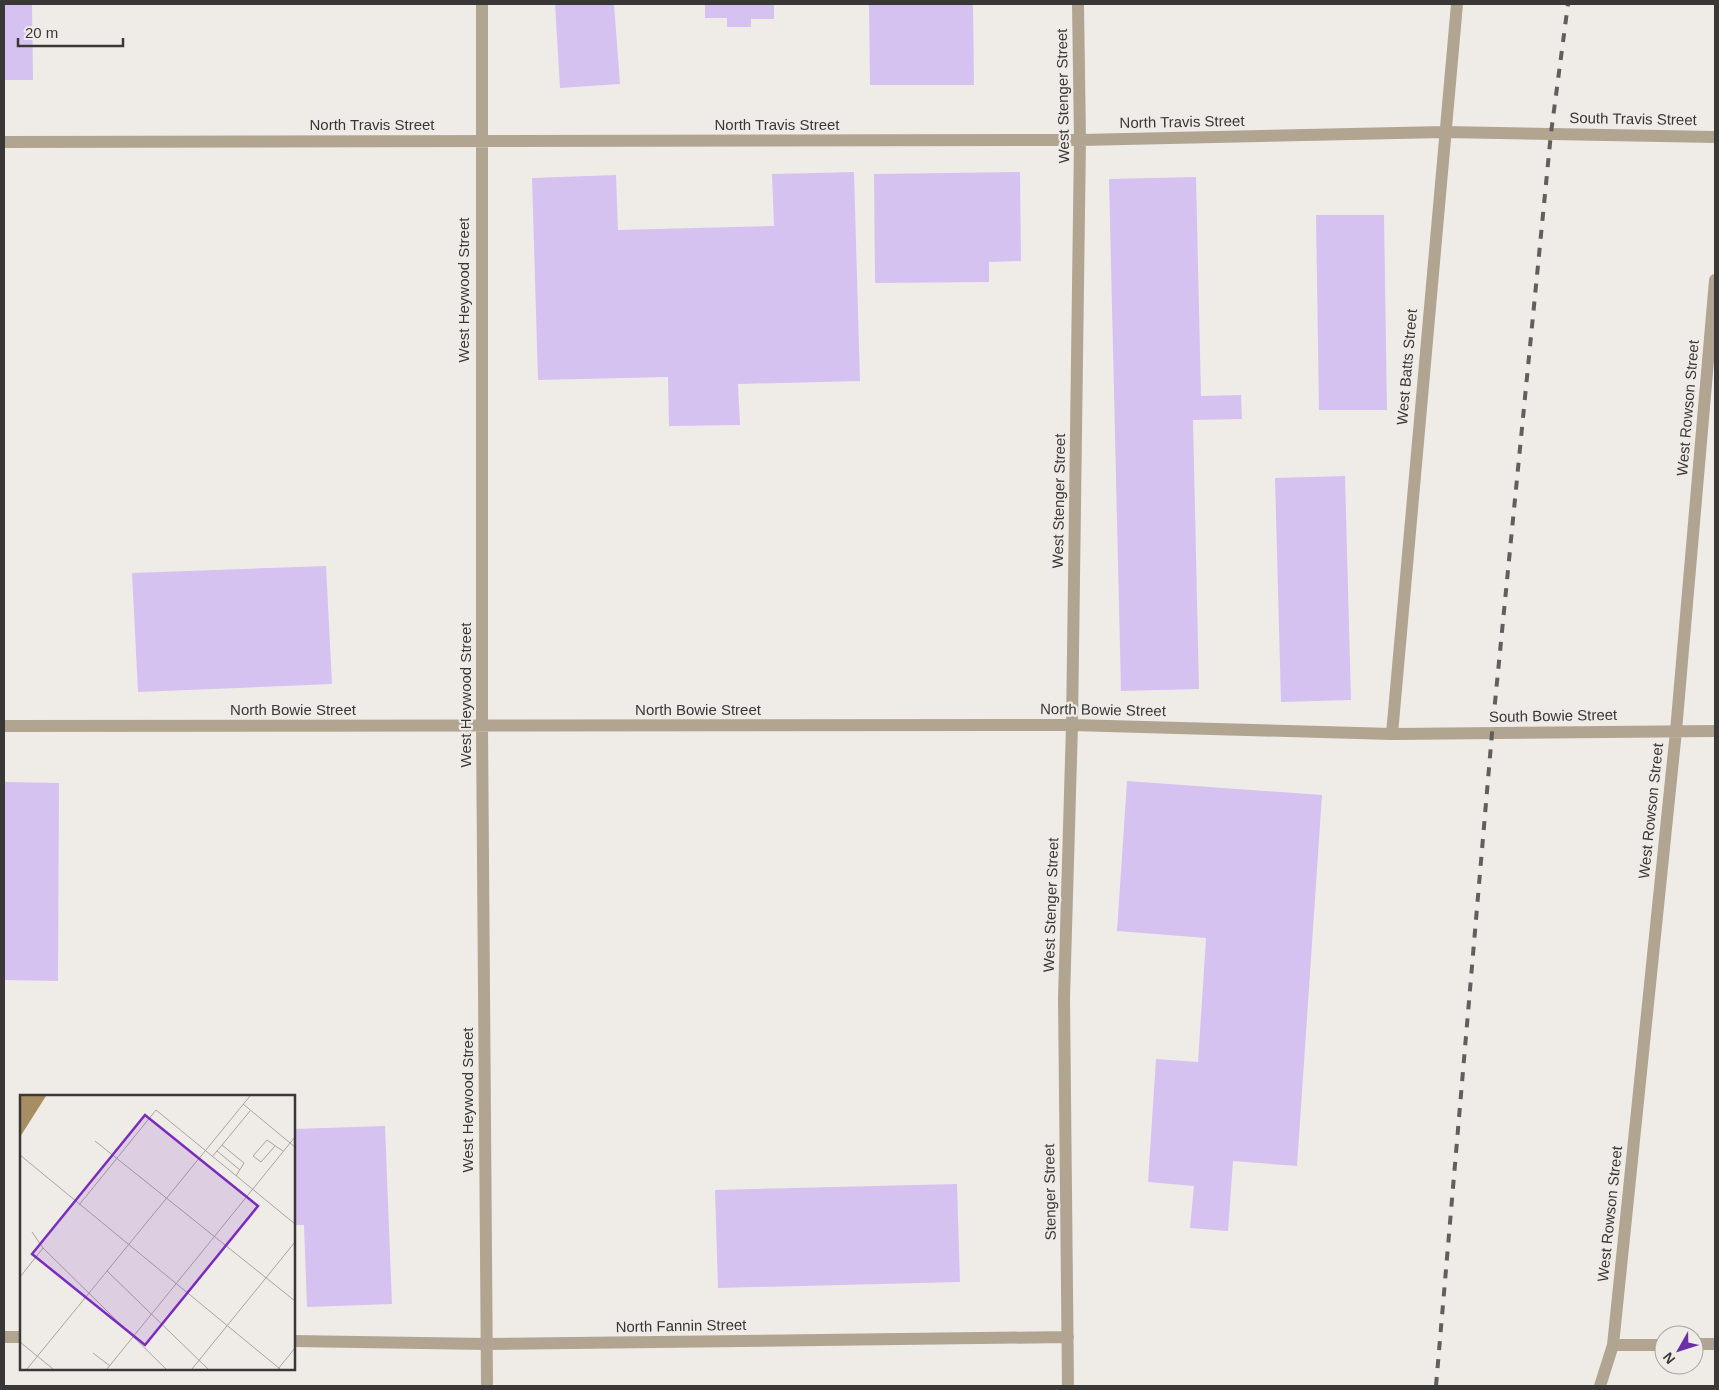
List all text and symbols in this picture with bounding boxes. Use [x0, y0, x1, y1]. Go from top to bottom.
scale bar [18, 15, 122, 47]
text: 20 m [25, 24, 58, 41]
street label: West Stenger Street [1053, 28, 1072, 164]
street label: South Travis Street [1569, 109, 1698, 128]
street label: North Travis Street [1119, 112, 1245, 131]
street label: North Travis Street [309, 116, 435, 133]
street label: North Travis Street [714, 116, 840, 133]
street label: West Heywood Street [455, 217, 472, 362]
street label: West Batts Street [1393, 307, 1420, 426]
street label: West Rowson Street [1673, 338, 1702, 477]
street label: West Stenger Street [1049, 433, 1068, 569]
street label: West Heywood Street [457, 622, 474, 767]
street label: North Bowie Street [1040, 700, 1167, 719]
street label: North Bowie Street [230, 701, 357, 718]
street label: North Bowie Street [635, 701, 762, 718]
street label: South Bowie Street [1489, 706, 1618, 725]
street label: West Rowson Street [1635, 741, 1666, 880]
street label: West Stenger Street [1040, 837, 1061, 973]
street label: West Heywood Street [459, 1027, 476, 1172]
inset map [20, 1095, 295, 1370]
street label: Stenger Street [1040, 1143, 1059, 1241]
street label: West Rowson Street [1594, 1144, 1625, 1283]
street label: North Fannin Street [615, 1316, 747, 1335]
north arrow [1654, 1325, 1704, 1375]
text: N [1659, 1349, 1678, 1367]

